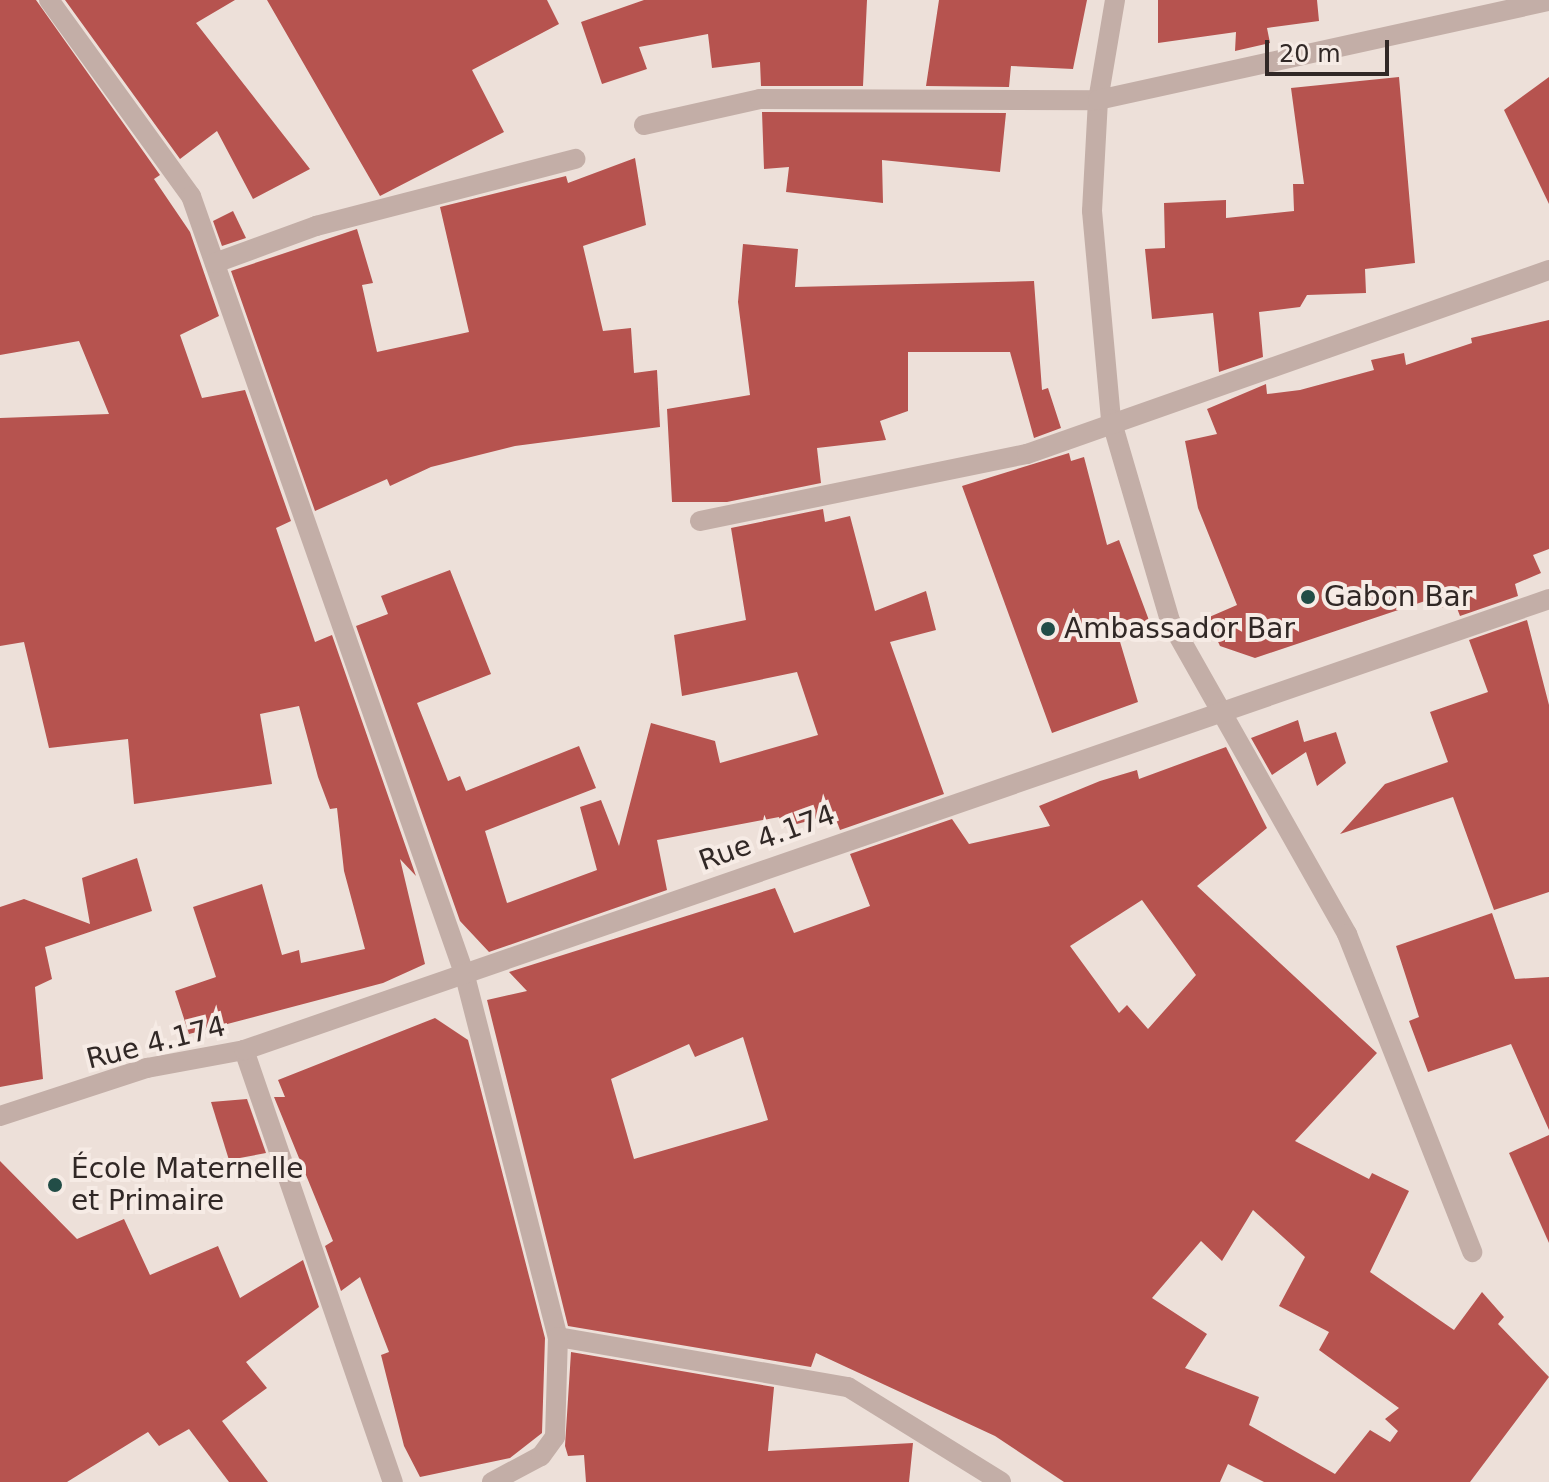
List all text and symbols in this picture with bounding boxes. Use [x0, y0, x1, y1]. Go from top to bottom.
scale bar [1269, 24, 1393, 74]
text: 20 m [1279, 40, 1341, 68]
place label: Gabon Bar [1324, 580, 1472, 614]
marker: Gabon Bar [1299, 588, 1317, 606]
place label: Ambassador Bar [1064, 612, 1295, 646]
marker: Ambassador Bar [1039, 620, 1057, 638]
street label: Rue 4.174 [694, 798, 840, 878]
street label: Rue 4.174 [83, 1009, 229, 1077]
place label: École Maternelle et Primaire [71, 1152, 303, 1218]
marker: École Maternelle et Primaire [46, 1176, 64, 1194]

